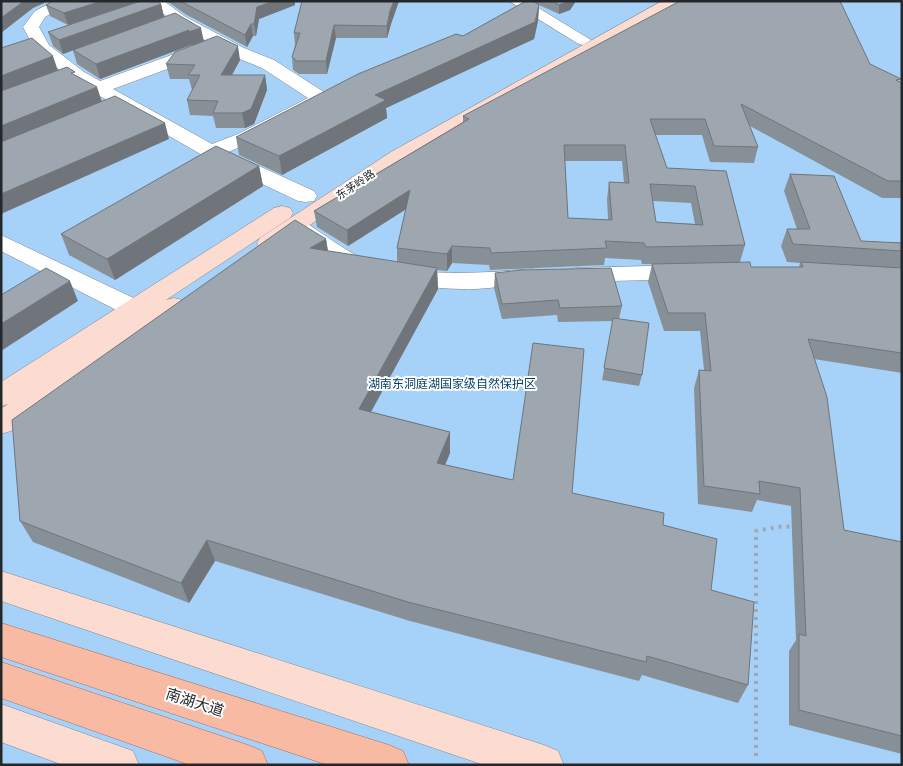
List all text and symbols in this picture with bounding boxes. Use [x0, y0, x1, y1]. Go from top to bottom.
street label: 东茅岭路 [333, 165, 377, 203]
park label: 湖南东洞庭湖国家级自然保护区 [368, 375, 536, 392]
street label: 南湖大道 [163, 683, 227, 721]

